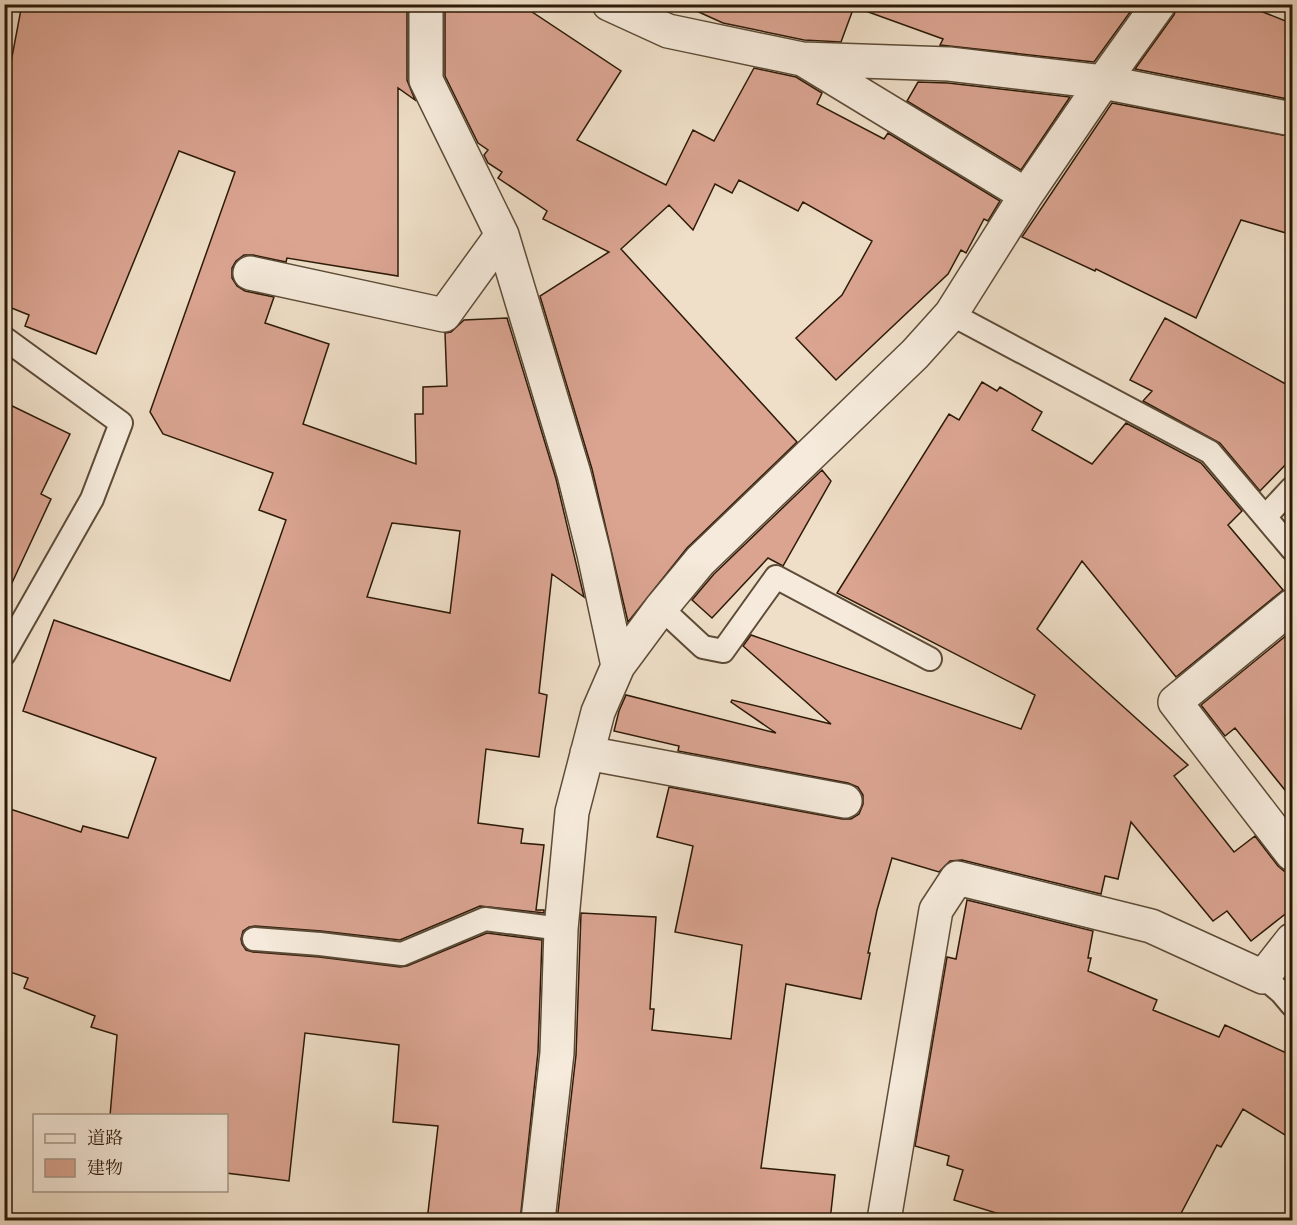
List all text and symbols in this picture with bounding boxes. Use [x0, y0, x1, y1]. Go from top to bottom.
legend [33, 1114, 228, 1192]
text: 道路 [87, 1128, 123, 1149]
text: 建物 [87, 1158, 123, 1179]

